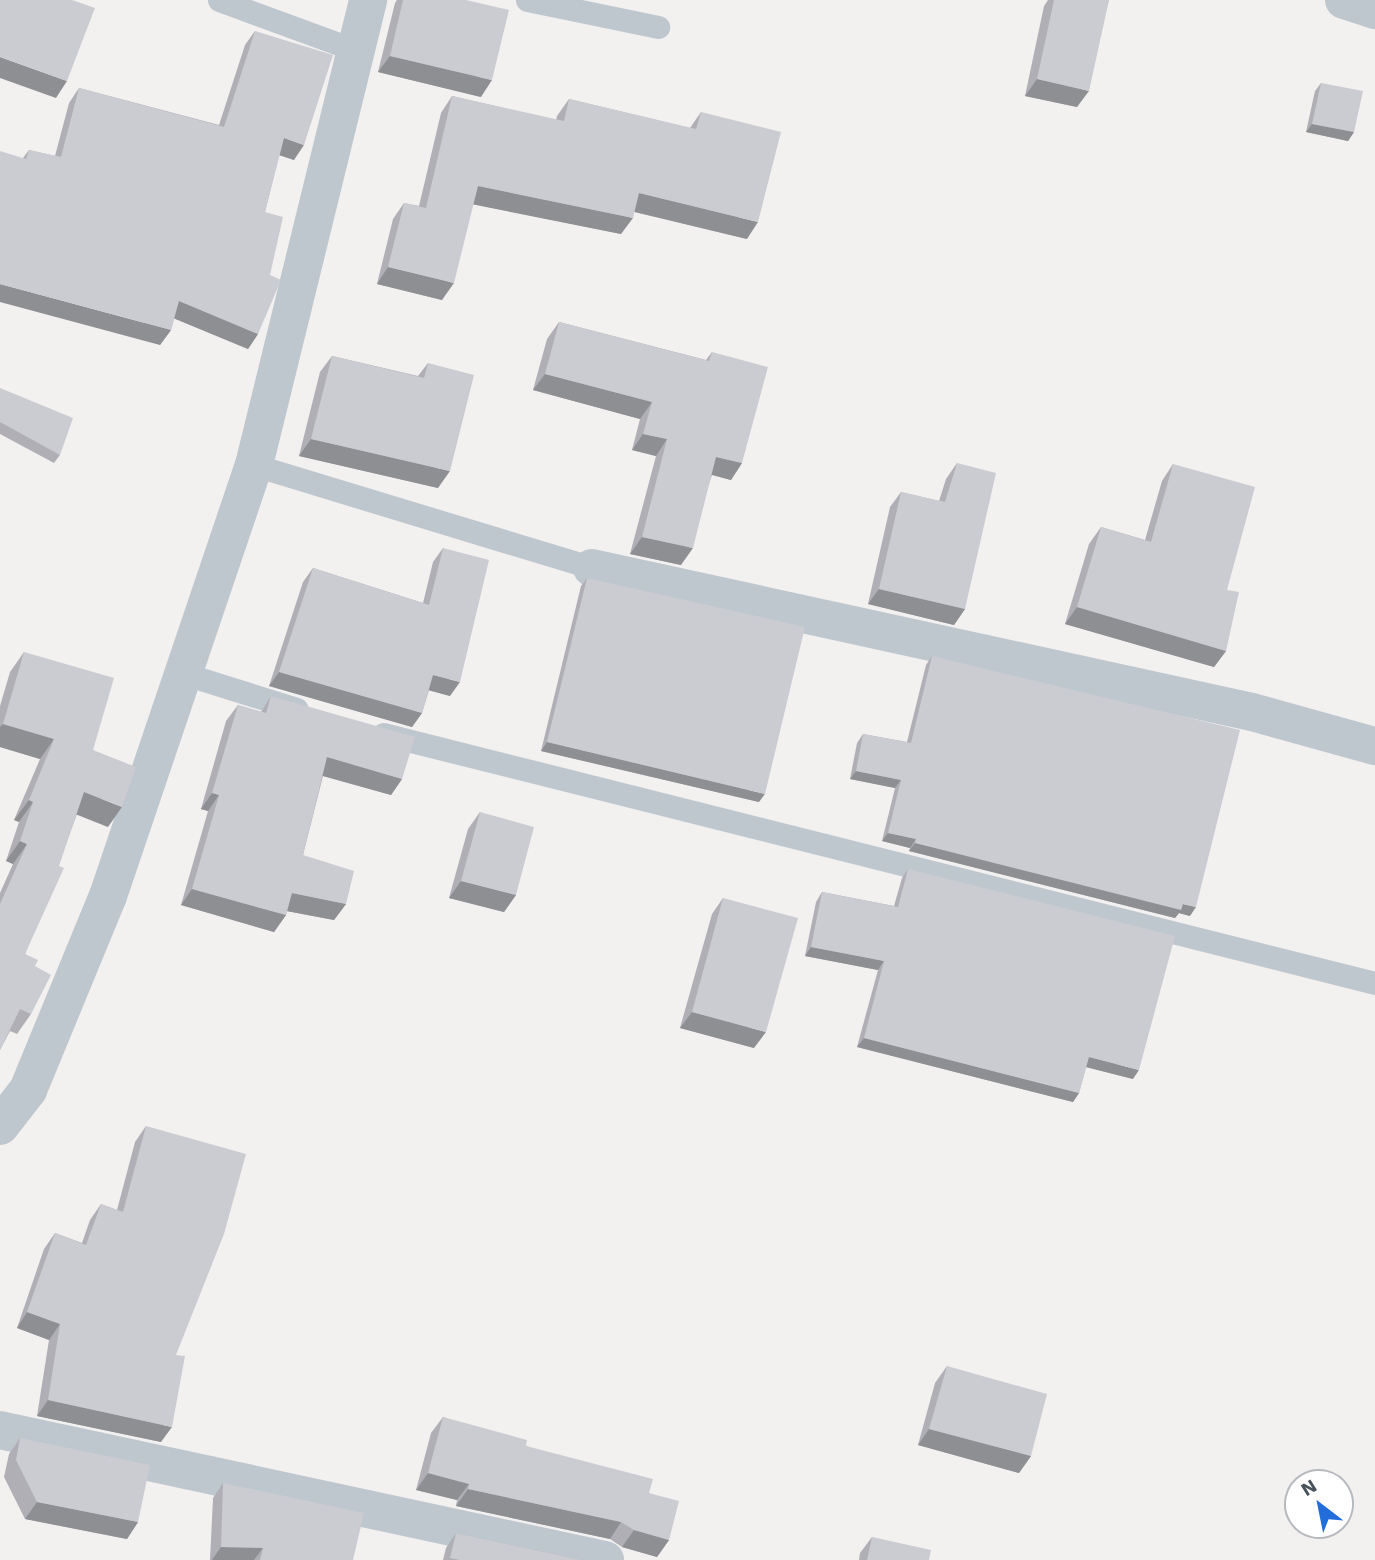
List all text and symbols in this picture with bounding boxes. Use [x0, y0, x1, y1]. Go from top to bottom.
north arrow [1284, 1469, 1354, 1539]
text: N [1297, 1474, 1321, 1501]

